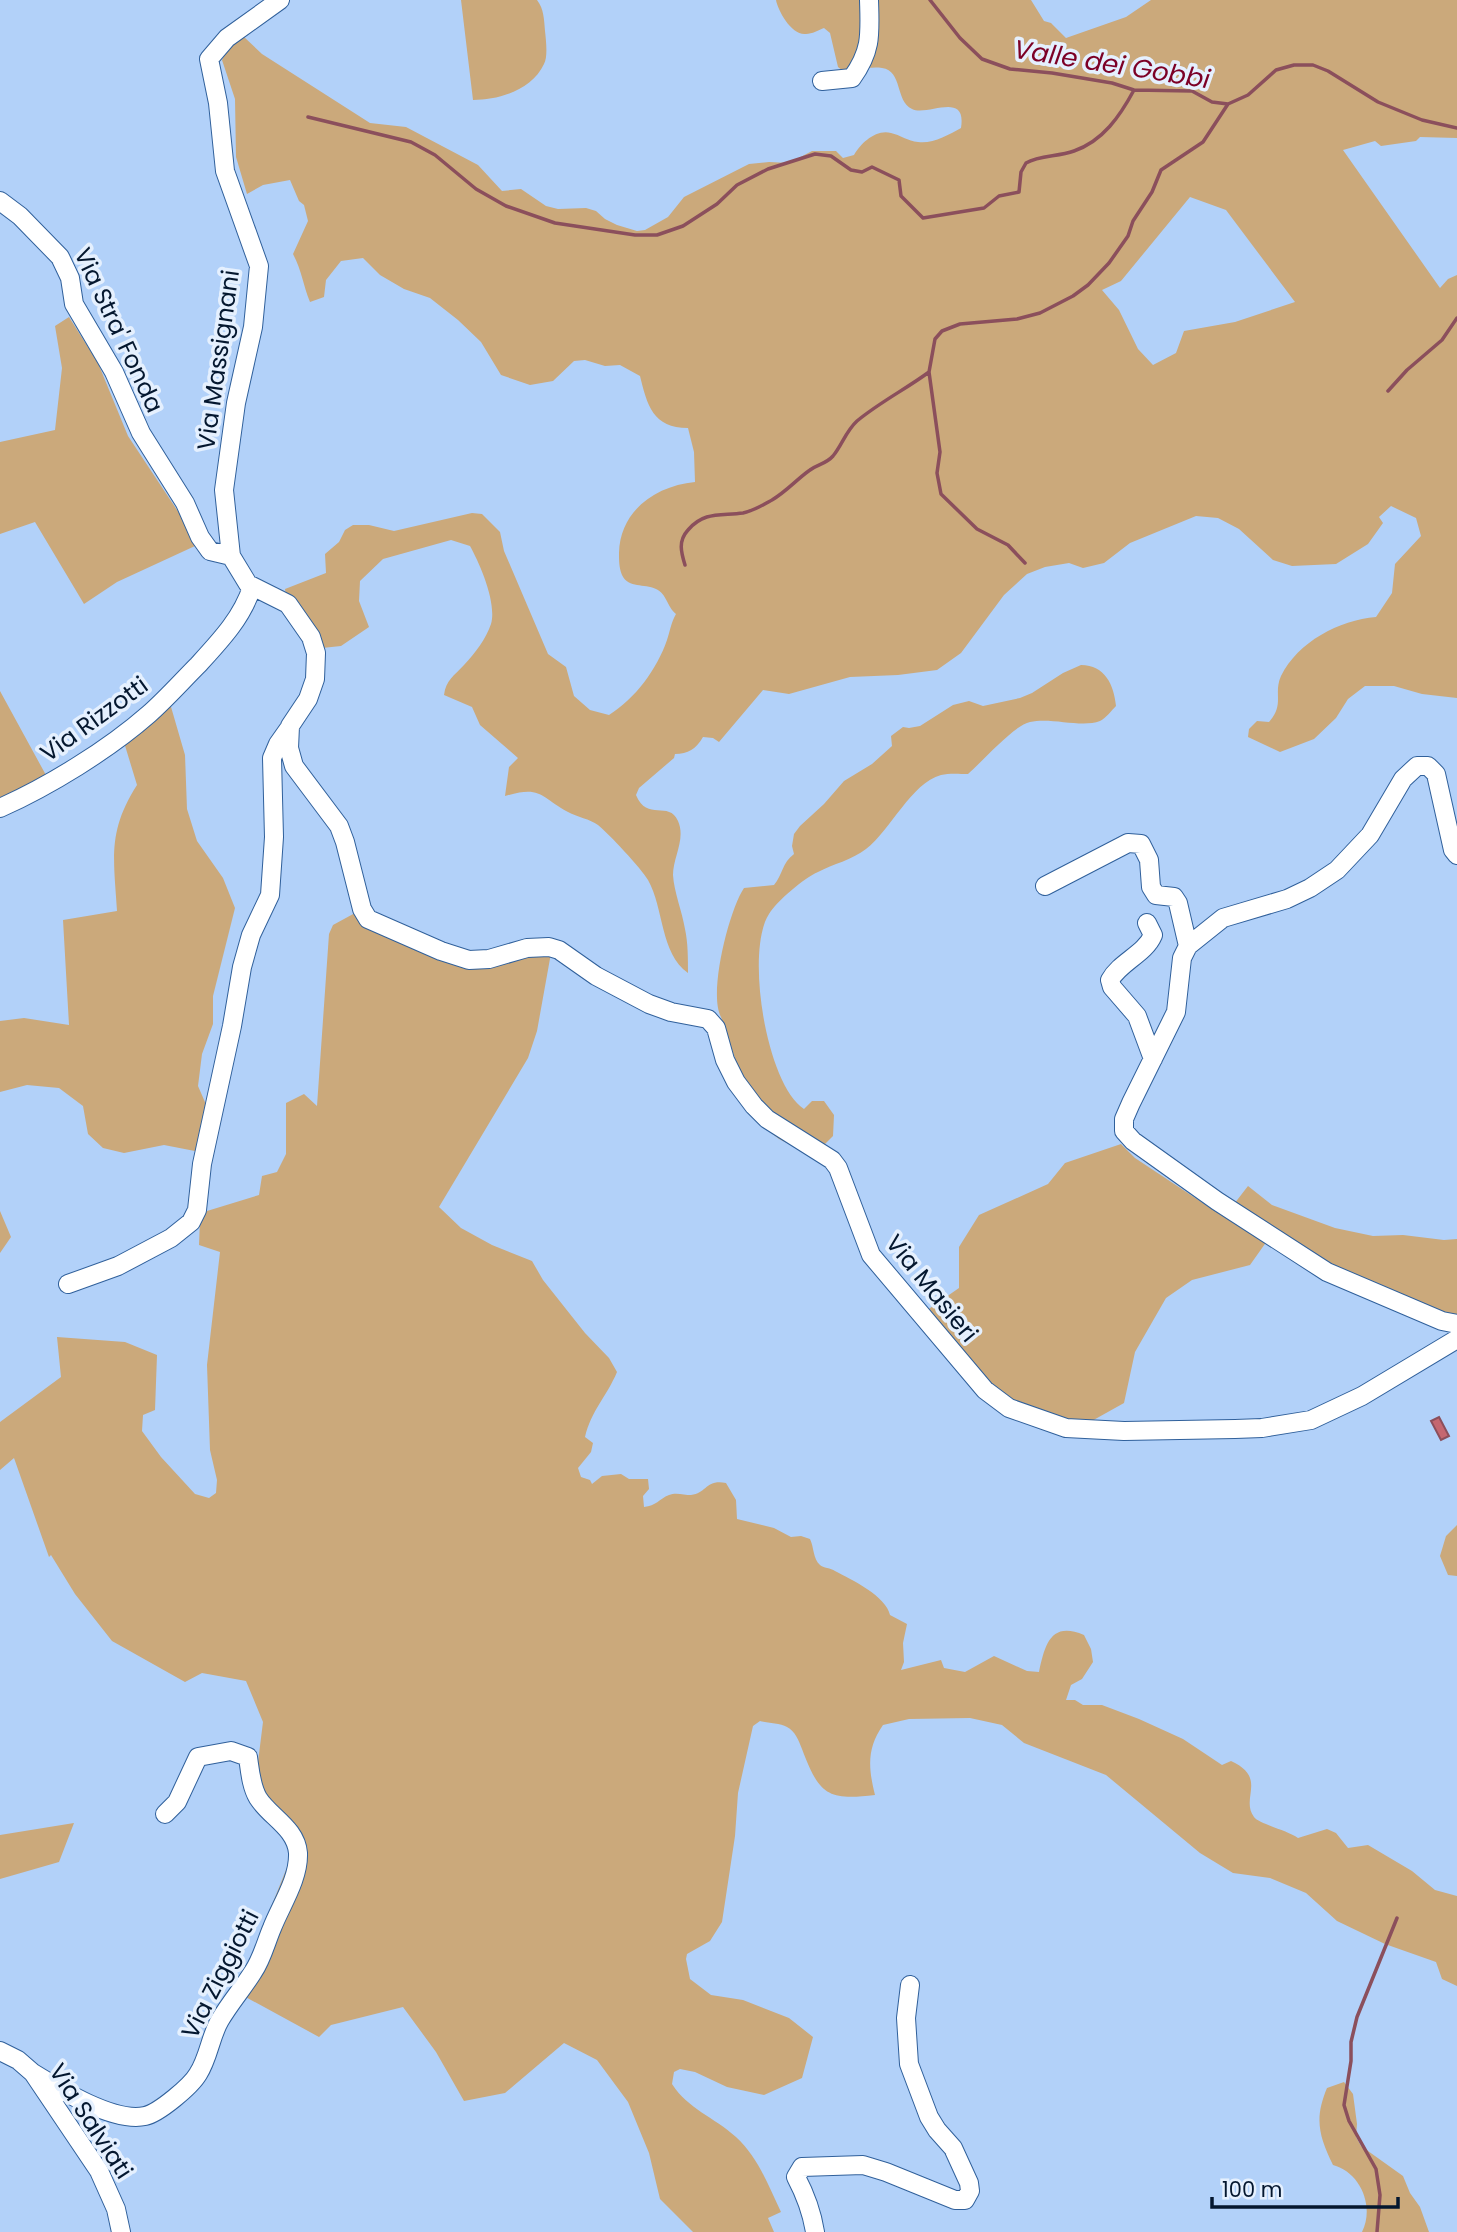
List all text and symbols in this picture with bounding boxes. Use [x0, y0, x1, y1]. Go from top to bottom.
water label: Valle dei Gobbi [1011, 31, 1213, 97]
street label: Via Stra' Fonda [66, 242, 172, 418]
street label: Via Massignani [189, 268, 247, 452]
street label: Via Rizzotti [33, 669, 155, 769]
street label: Via Masieri [878, 1227, 986, 1349]
street label: Via Ziggiotti [173, 1904, 267, 2044]
street label: Via Salviati [41, 2057, 141, 2185]
scale bar [1212, 2166, 1398, 2210]
text: 100 m [1222, 2175, 1282, 2204]

